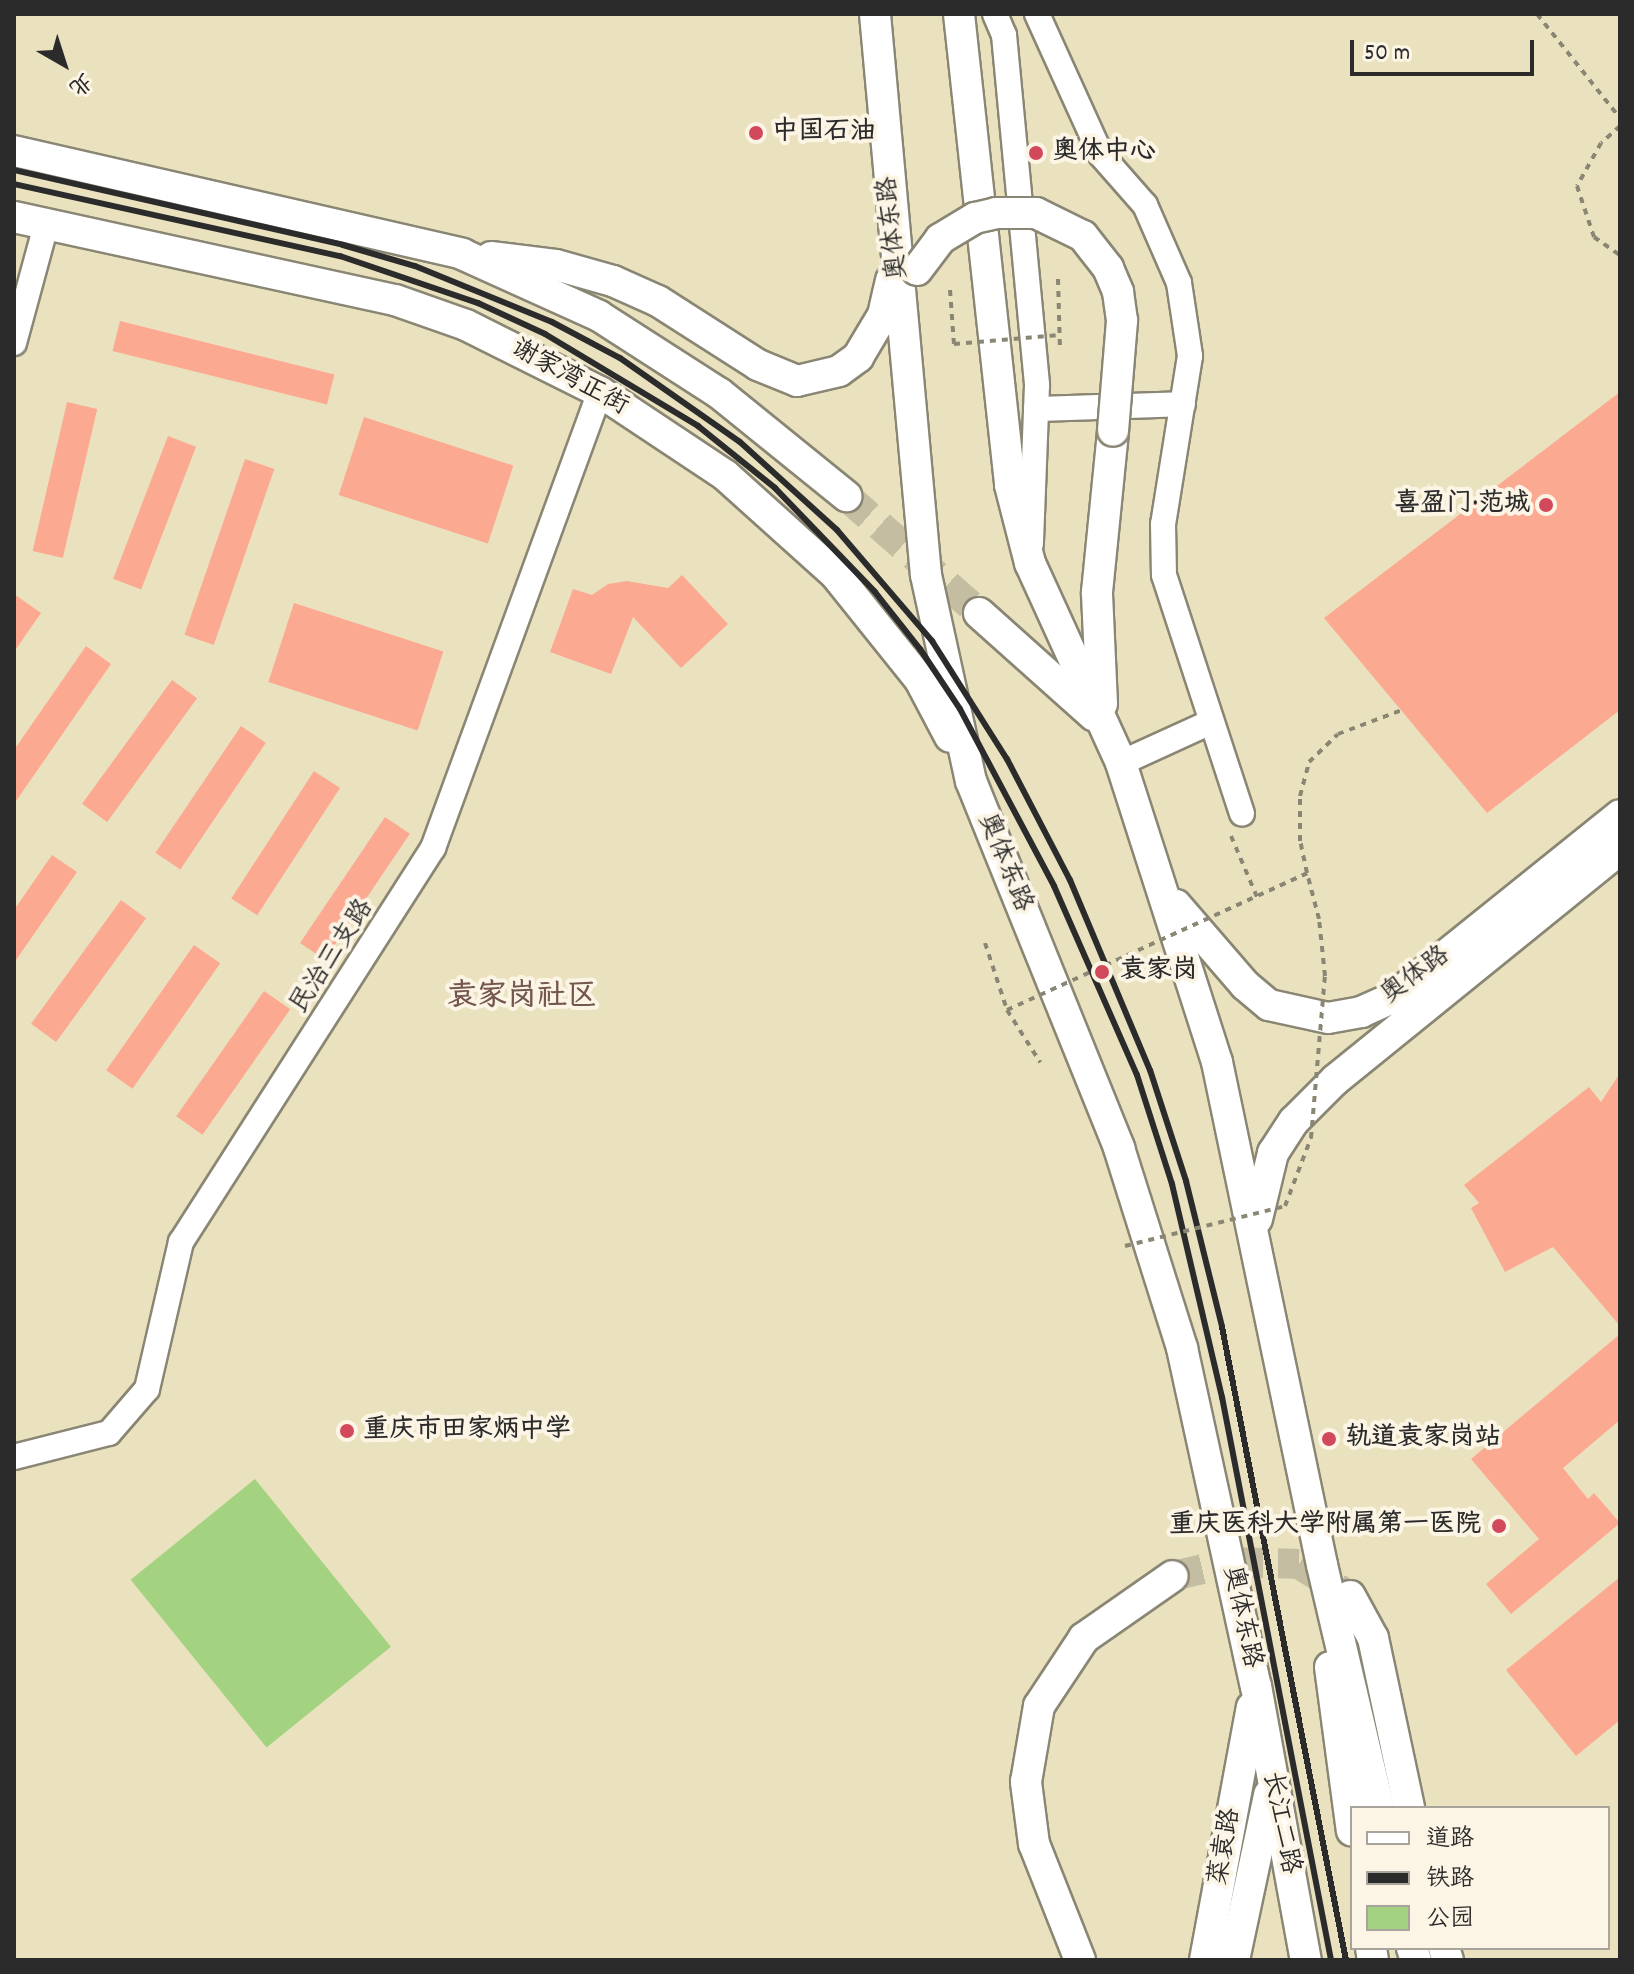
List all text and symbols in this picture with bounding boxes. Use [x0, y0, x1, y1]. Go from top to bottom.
north arrow [24, 24, 104, 104]
scale bar [1354, 24, 1538, 74]
text: 50 m [1364, 37, 1410, 71]
text: 北 [61, 64, 98, 102]
place label: 中国石油 [772, 117, 876, 149]
marker: 中国石油 [747, 124, 765, 142]
place label: 奥体中心 [1052, 137, 1156, 169]
marker: 奥体中心 [1027, 144, 1045, 162]
street label: 奥体东路 [873, 175, 915, 281]
street label: 谢家湾正街 [505, 333, 633, 423]
place label: 喜盈门·范城 [1394, 489, 1530, 521]
marker: 喜盈门·范城 [1537, 496, 1555, 514]
street label: 奥体东路 [970, 809, 1038, 917]
street label: 民治三支路 [285, 894, 381, 1020]
street label: 奥体路 [1375, 940, 1457, 1012]
place label: 袁家岗 [1120, 956, 1198, 988]
marker: 袁家岗 [1091, 961, 1113, 983]
district label: 袁家岗社区 [447, 981, 597, 1017]
place label: 重庆市田家炳中学 [363, 1415, 571, 1447]
marker: 重庆市田家炳中学 [338, 1422, 356, 1440]
place label: 轨道袁家岗站 [1345, 1423, 1501, 1455]
marker: 轨道袁家岗站 [1320, 1430, 1338, 1448]
place label: 重庆医科大学附属第一医院 [1169, 1510, 1481, 1542]
marker: 重庆医科大学附属第一医院 [1488, 1515, 1510, 1537]
street label: 奥体东路 [1215, 1563, 1267, 1671]
street label: 长江二路 [1255, 1769, 1305, 1877]
street label: 菜袁路 [1204, 1806, 1248, 1888]
legend [1350, 1806, 1610, 1950]
text: 道路 [1426, 1823, 1474, 1857]
text: 铁路 [1426, 1863, 1474, 1897]
text: 公园 [1426, 1903, 1474, 1937]

